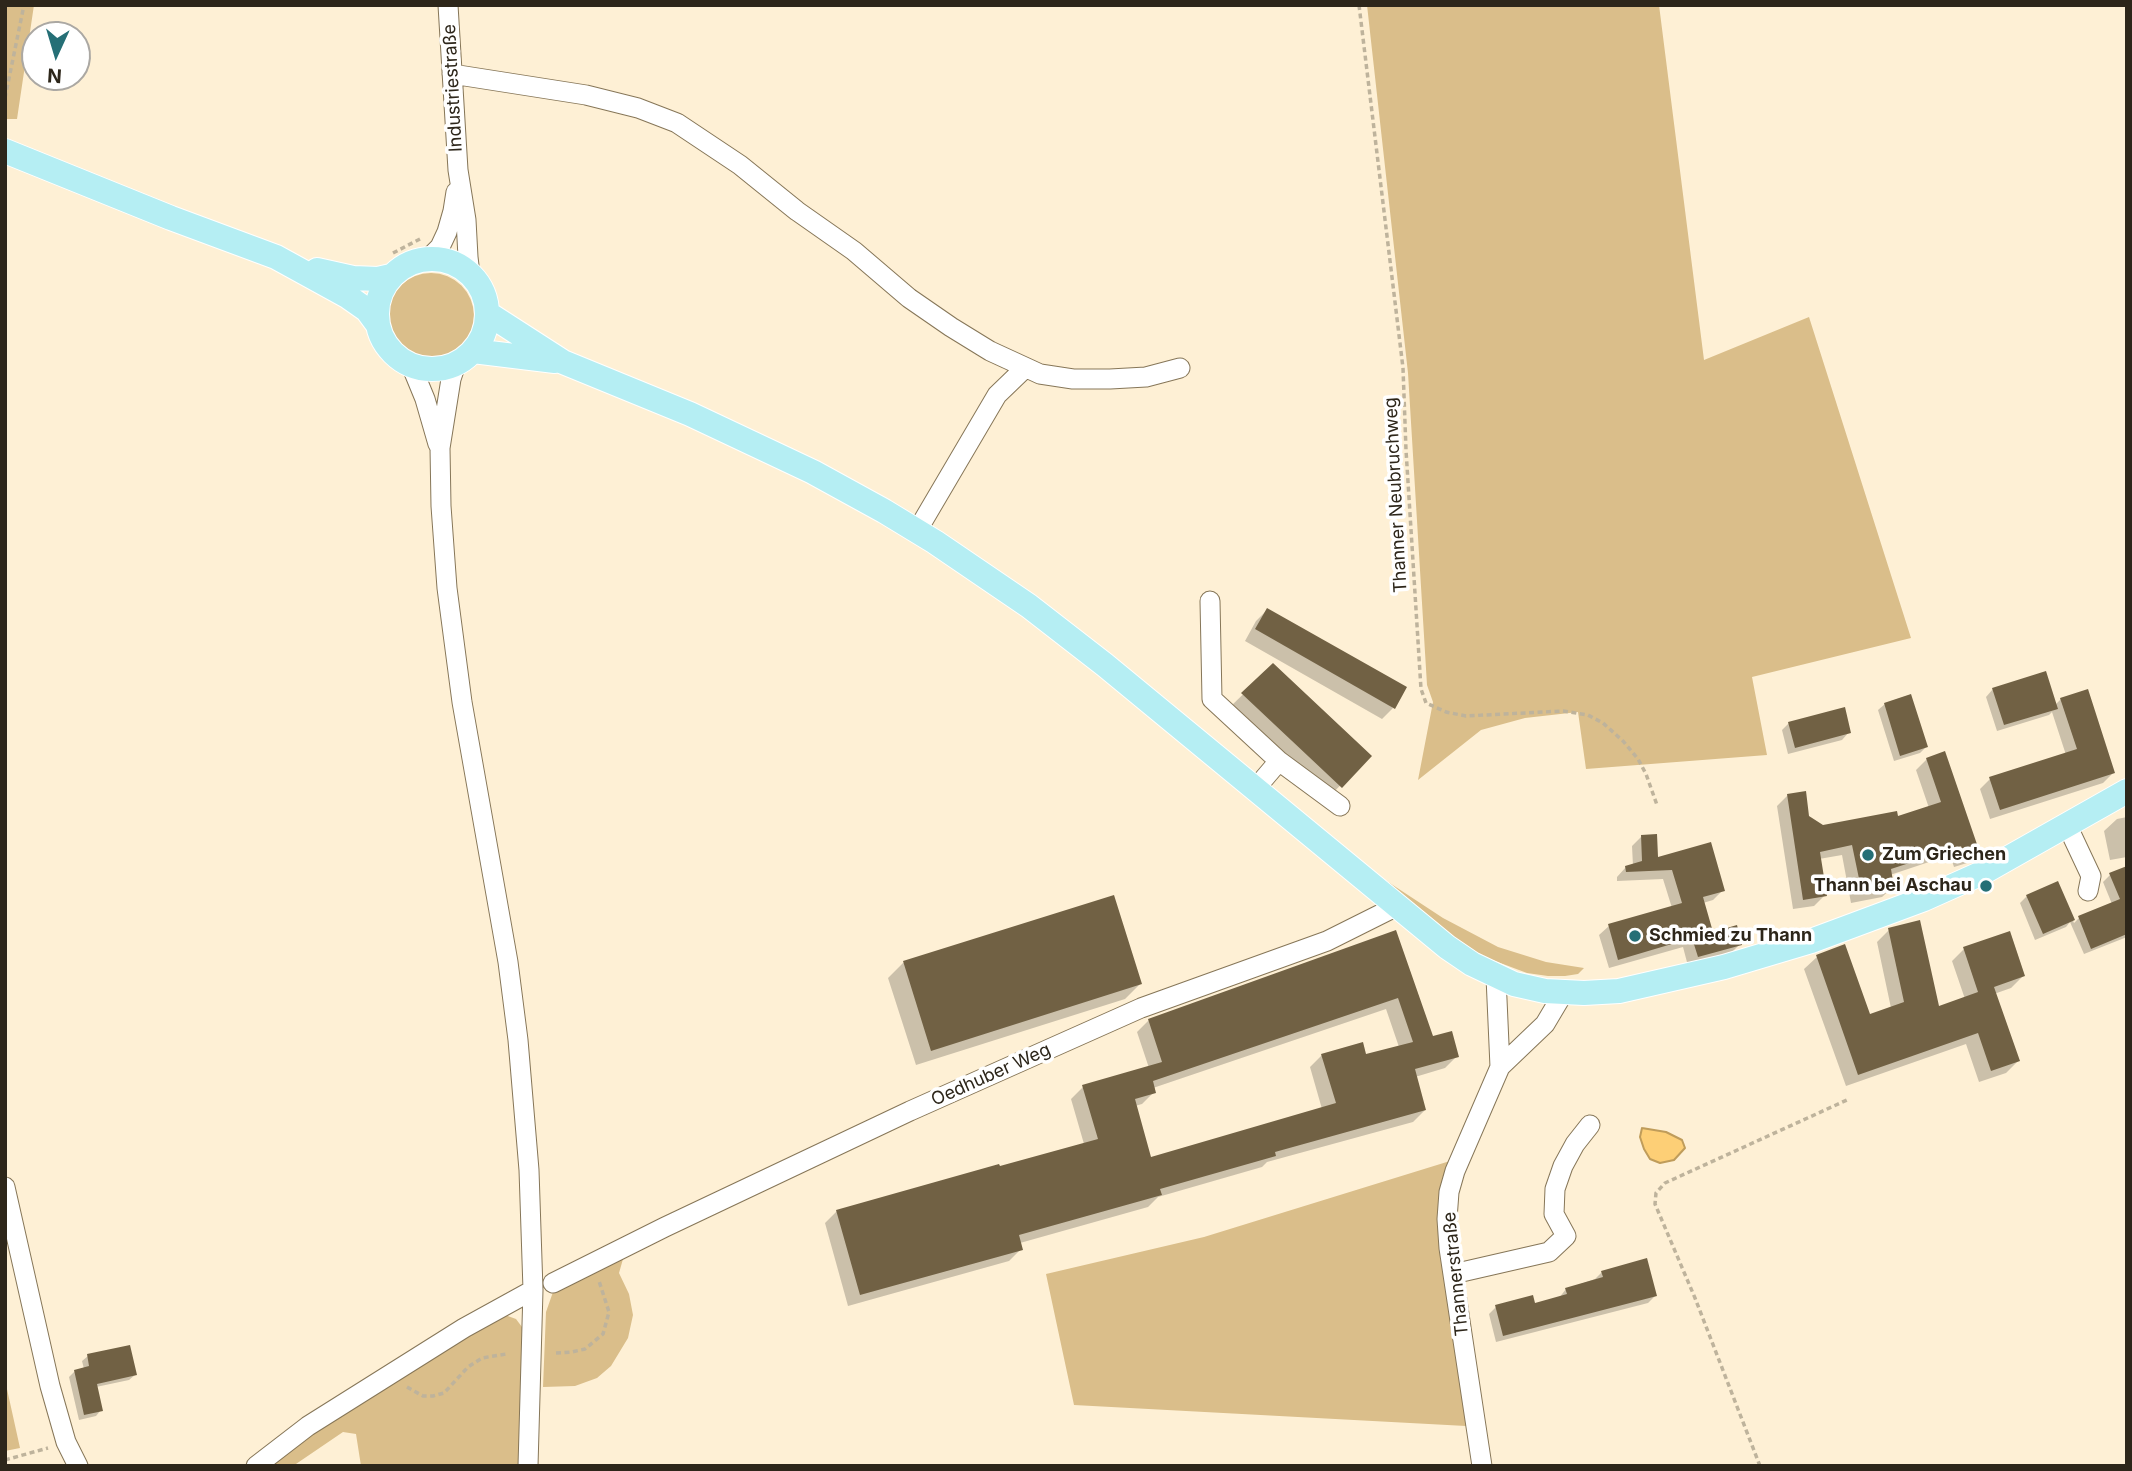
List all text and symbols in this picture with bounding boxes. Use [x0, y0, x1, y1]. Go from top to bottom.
north arrow [21, 21, 91, 91]
street label: Industriestraße [439, 23, 467, 153]
text: N [47, 63, 63, 87]
street label: Thanner Neubruchweg [1380, 397, 1412, 593]
place label: Zum Griechen [1882, 844, 2006, 866]
marker: Zum Griechen [1860, 847, 1876, 863]
place label: Thann bei Aschau [1814, 875, 1972, 897]
marker: Thann bei Aschau [1978, 878, 1994, 894]
place label: Schmied zu Thann [1649, 925, 1812, 947]
marker: Schmied zu Thann [1627, 928, 1643, 944]
street label: Oedhuber Weg [928, 1039, 1054, 1111]
street label: Thannerstraße [1439, 1211, 1473, 1337]

